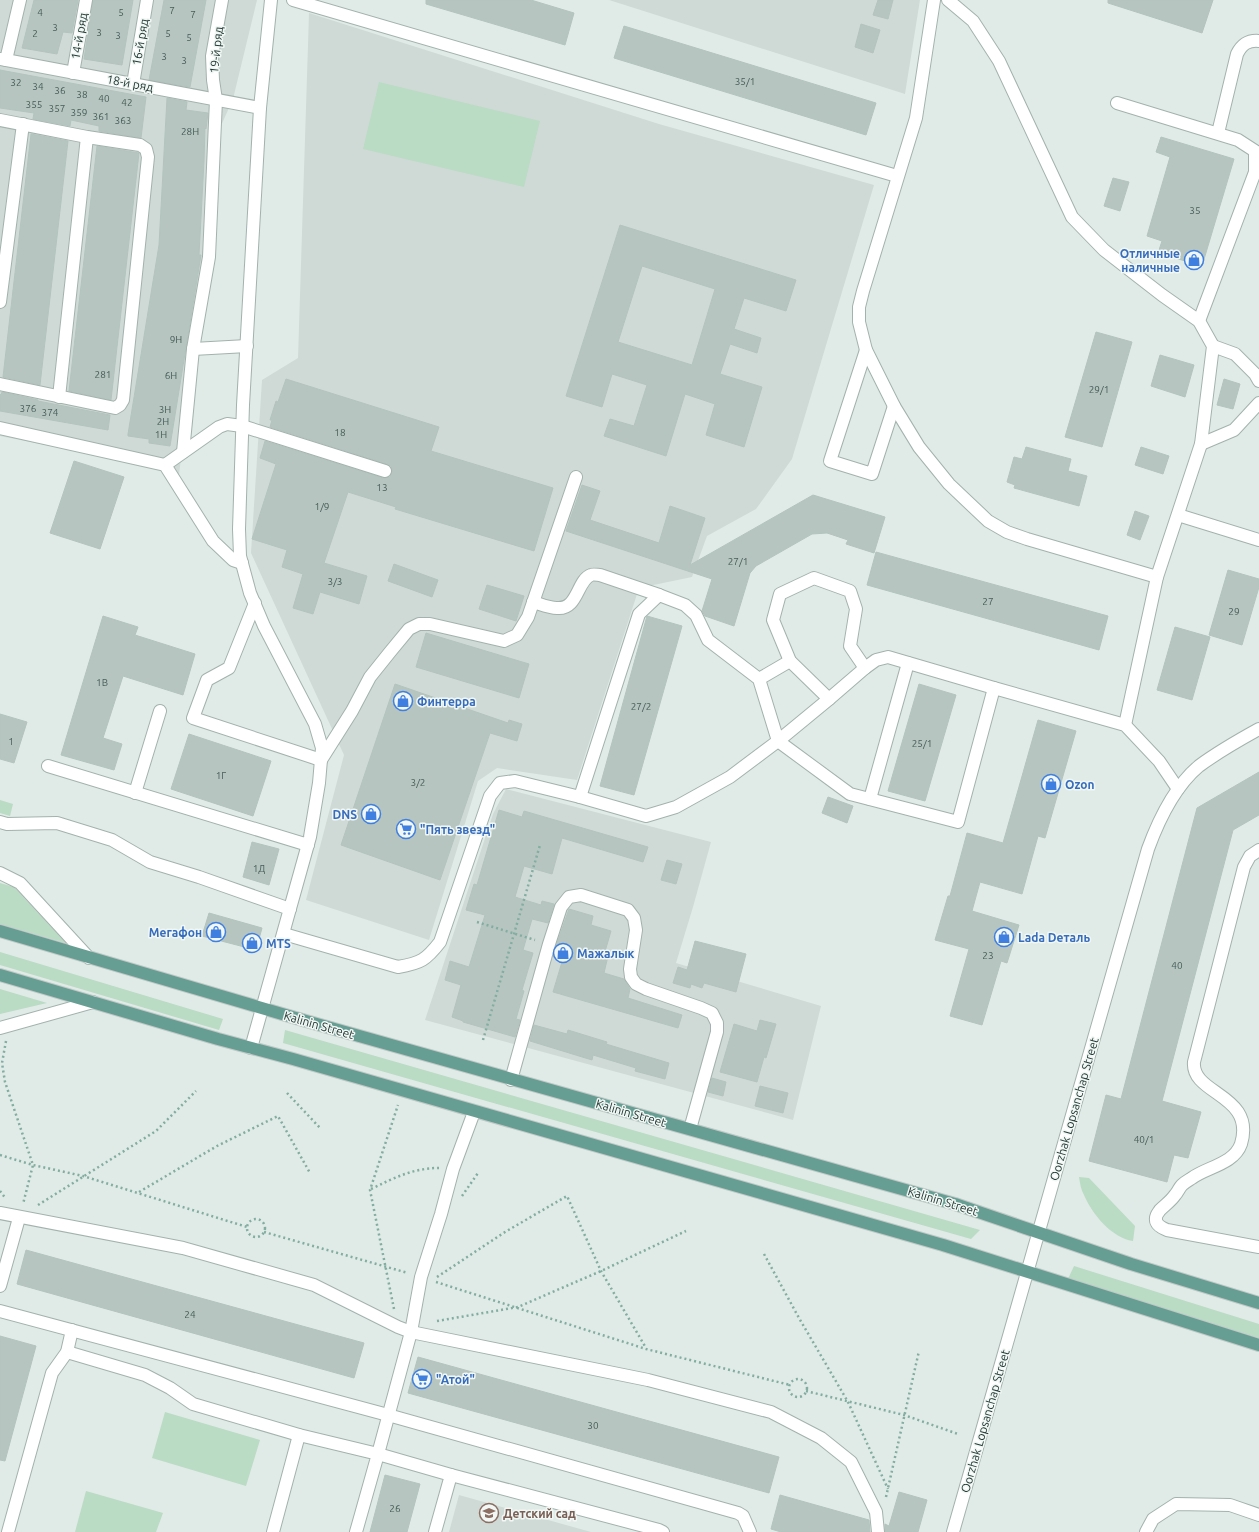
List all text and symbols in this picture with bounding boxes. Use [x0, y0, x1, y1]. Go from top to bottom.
house number: 7 [169, 5, 175, 16]
house number: 4 [37, 7, 43, 18]
house number: 5 [118, 7, 124, 18]
house number: 7 [190, 9, 196, 20]
street label: 14-й ряд [68, 12, 90, 60]
street label: 16-й ряд [129, 18, 151, 66]
house number: 3 [52, 22, 58, 33]
street label: 19-й ряд [207, 26, 225, 74]
house number: 3 [96, 27, 102, 38]
house number: 2 [32, 28, 38, 39]
house number: 5 [165, 28, 171, 39]
house number: 3 [115, 30, 121, 41]
house number: 5 [186, 32, 192, 43]
house number: 3 [161, 51, 167, 62]
house number: 3 [181, 55, 187, 66]
street label: 18-й ряд [105, 72, 155, 94]
house number: 35/1 [735, 76, 755, 87]
house number: 32 [10, 77, 22, 88]
house number: 34 [32, 81, 44, 92]
house number: 36 [54, 85, 66, 96]
house number: 38 [76, 89, 88, 100]
house number: 40 [98, 93, 110, 104]
house number: 42 [121, 97, 133, 108]
house number: 355 [26, 99, 42, 110]
house number: 357 [49, 103, 65, 114]
house number: 359 [71, 107, 87, 118]
house number: 361 [93, 111, 109, 122]
house number: 363 [115, 115, 131, 126]
house number: 28Н [181, 126, 199, 137]
house number: 35 [1189, 205, 1201, 216]
place label: Отличные наличные [1120, 247, 1180, 274]
shop icon: Отличные наличные [1183, 249, 1205, 271]
house number: 9Н [170, 334, 182, 345]
house number: 281 [95, 369, 111, 380]
house number: 6Н [165, 370, 177, 381]
house number: 29/1 [1089, 384, 1109, 395]
house number: 376 [20, 403, 37, 414]
house number: 3Н [159, 404, 171, 415]
house number: 374 [42, 407, 59, 418]
house number: 2Н [157, 416, 169, 427]
house number: 18 [334, 427, 346, 438]
house number: 1Н [155, 429, 167, 440]
house number: 13 [376, 482, 388, 493]
house number: 1/9 [315, 501, 329, 512]
house number: 27/1 [728, 556, 748, 567]
house number: 3/3 [328, 576, 342, 587]
house number: 27 [982, 596, 994, 607]
house number: 29 [1228, 606, 1240, 617]
house number: 1В [96, 677, 108, 688]
shop icon: Финтерра [392, 690, 414, 712]
place label: Финтерра [417, 695, 476, 708]
house number: 27/2 [631, 701, 651, 712]
house number: 1 [8, 736, 14, 747]
house number: 25/1 [912, 738, 932, 749]
house number: 1Г [216, 770, 226, 781]
shop icon: Ozon [1040, 773, 1062, 795]
house number: 3/2 [411, 777, 425, 788]
place label: Ozon [1065, 778, 1094, 791]
shop icon: DNS [360, 803, 382, 825]
place label: DNS [332, 808, 357, 821]
supermarket icon: "Пять звезд" [395, 818, 417, 840]
place label: "Пять звезд" [420, 823, 495, 836]
house number: 1Д [253, 863, 265, 874]
shop icon: Мегафон [205, 921, 227, 943]
place label: Мегафон [149, 926, 202, 939]
shop icon: Lada Dеталь [993, 926, 1015, 948]
place label: Lada Dеталь [1018, 931, 1090, 944]
shop icon: MTS [241, 932, 263, 954]
place label: MTS [266, 937, 291, 950]
shop icon: Мажалык [552, 942, 574, 964]
place label: Мажалык [577, 947, 635, 960]
house number: 23 [982, 950, 994, 961]
house number: 40 [1171, 960, 1183, 971]
street label: Kalinin Street [282, 1009, 356, 1041]
street label: Oorzhak Lopsanchap Street [1047, 1036, 1101, 1182]
street label: Kalinin Street [594, 1097, 668, 1129]
house number: 40/1 [1134, 1134, 1154, 1145]
street label: Kalinin Street [906, 1184, 980, 1218]
house number: 24 [184, 1309, 196, 1320]
street label: Oorzhak Lopsanchap Street [958, 1348, 1012, 1494]
supermarket icon: "Атой" [411, 1368, 433, 1390]
place label: "Атой" [436, 1373, 475, 1386]
house number: 30 [587, 1420, 599, 1431]
school or university icon: Детский сад [478, 1502, 500, 1524]
house number: 26 [389, 1503, 401, 1514]
place label: Детский сад [503, 1507, 576, 1520]

